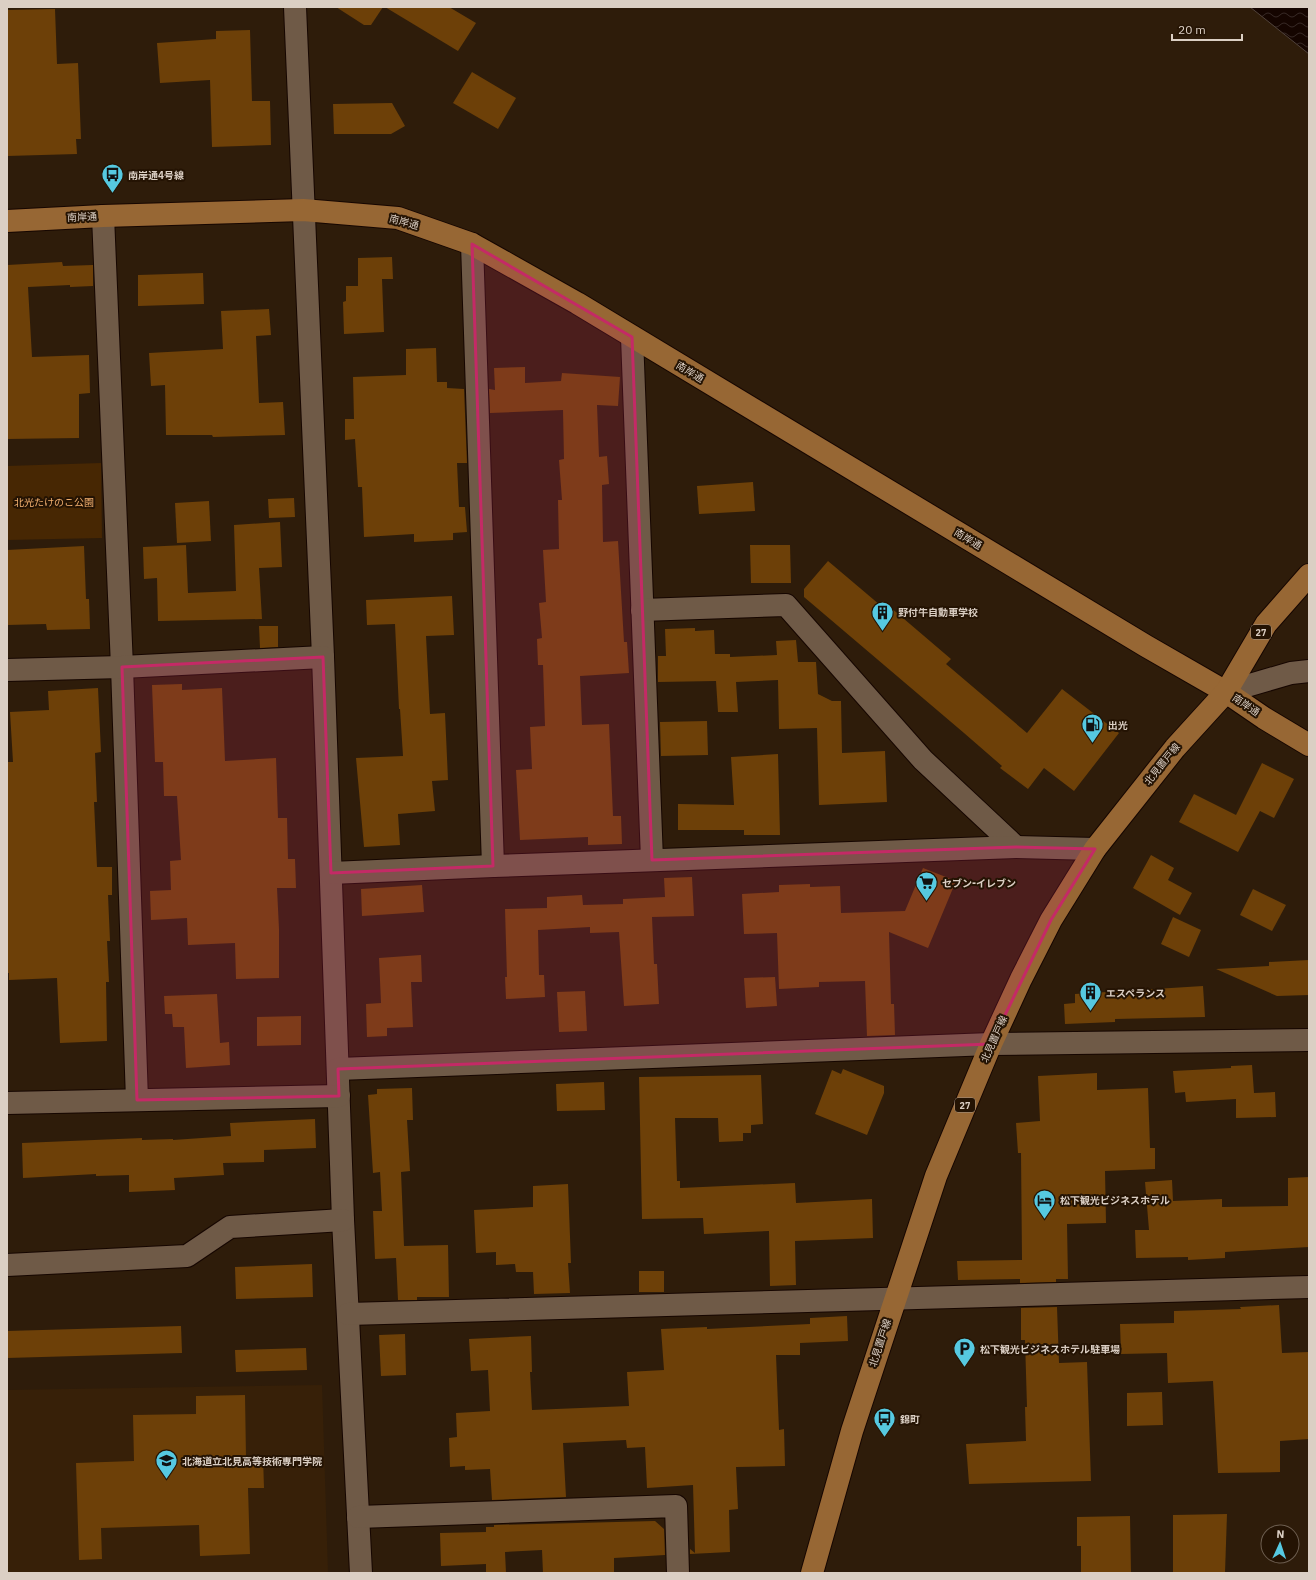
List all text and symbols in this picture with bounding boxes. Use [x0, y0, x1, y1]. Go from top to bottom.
scale bar [1172, 16, 1242, 42]
text: 20 m [1178, 22, 1206, 37]
bus stop icon: 南岸通4号線 [99, 162, 125, 195]
place label: 南岸通4号線 [128, 169, 184, 182]
street label: 南岸通 [67, 210, 97, 224]
street label: 南岸通 [388, 212, 420, 232]
street label: 南岸通 [674, 359, 706, 385]
park label: 北光たけのこ公園 [14, 496, 94, 509]
street label: 南岸通 [952, 526, 984, 552]
building icon: 野付牛自動車学校 [869, 599, 895, 632]
place label: 野付牛自動車学校 [898, 606, 978, 619]
road number: 27 [1251, 625, 1271, 639]
street label: 南岸通 [1230, 691, 1262, 719]
fuel station icon: 出光 [1080, 712, 1106, 745]
place label: 出光 [1108, 719, 1128, 732]
street label: 北見置戸線 [1141, 740, 1183, 788]
supermarket icon: セブン-イレブン [914, 870, 940, 903]
place label: セブン-イレブン [942, 877, 1016, 890]
building icon: エスペランス [1077, 980, 1103, 1013]
place label: エスペランス [1106, 987, 1165, 1000]
street label: 北見置戸線 [978, 1014, 1010, 1064]
road number: 27 [955, 1098, 975, 1112]
hotel icon: 松下観光ビジネスホテル [1032, 1187, 1058, 1220]
place label: 松下観光ビジネスホテル [1060, 1194, 1170, 1207]
street label: 北見置戸線 [866, 1317, 894, 1369]
parking icon: 松下観光ビジネスホテル駐車場 [951, 1336, 977, 1369]
place label: 松下観光ビジネスホテル駐車場 [980, 1343, 1120, 1356]
bus stop icon: 錦町 [872, 1406, 898, 1439]
place label: 錦町 [900, 1413, 920, 1426]
school or university icon: 北海道立北見高等技術専門学院 [153, 1448, 179, 1481]
place label: 北海道立北見高等技術専門学院 [182, 1455, 322, 1468]
north arrow [1260, 1524, 1300, 1564]
text: N [1276, 1527, 1285, 1541]

